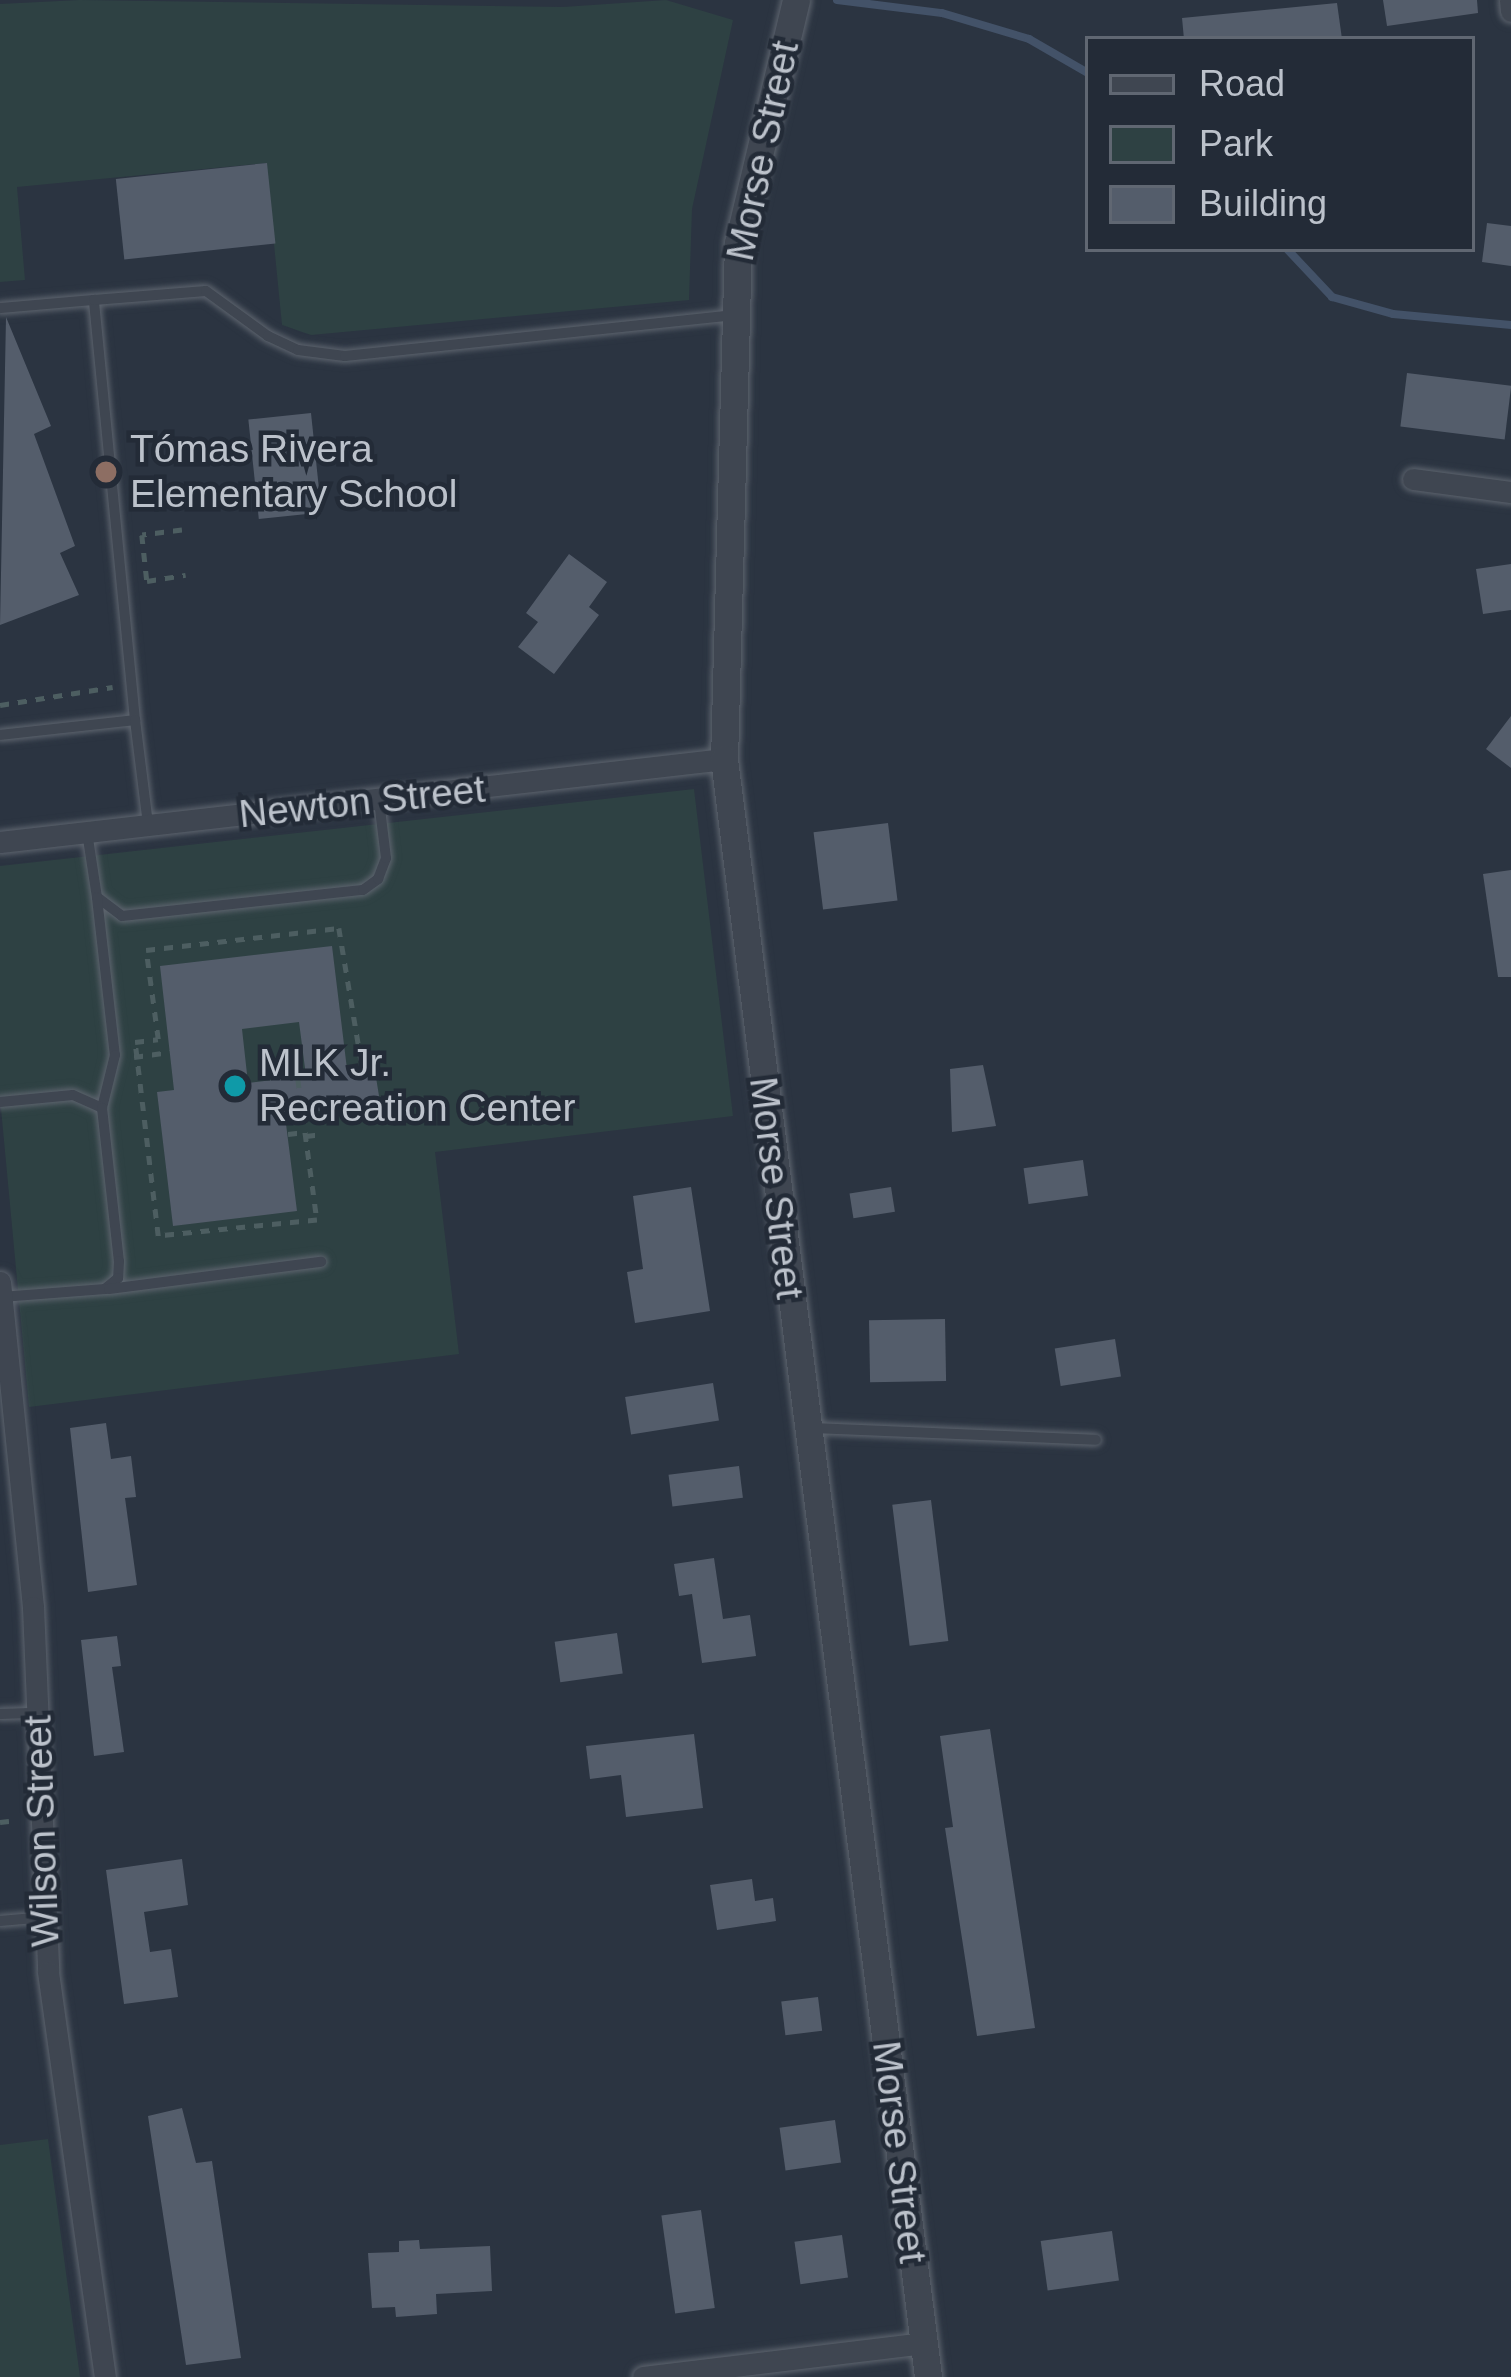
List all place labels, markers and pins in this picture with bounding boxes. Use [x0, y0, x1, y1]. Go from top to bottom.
place label: Tómas Rivera Elementary School [130, 427, 457, 518]
marker: Tómas Rivera Elementary School [93, 459, 119, 485]
place label: MLK Jr. Recreation Center [259, 1041, 575, 1132]
marker: MLK Jr. Recreation Center [222, 1073, 248, 1099]

